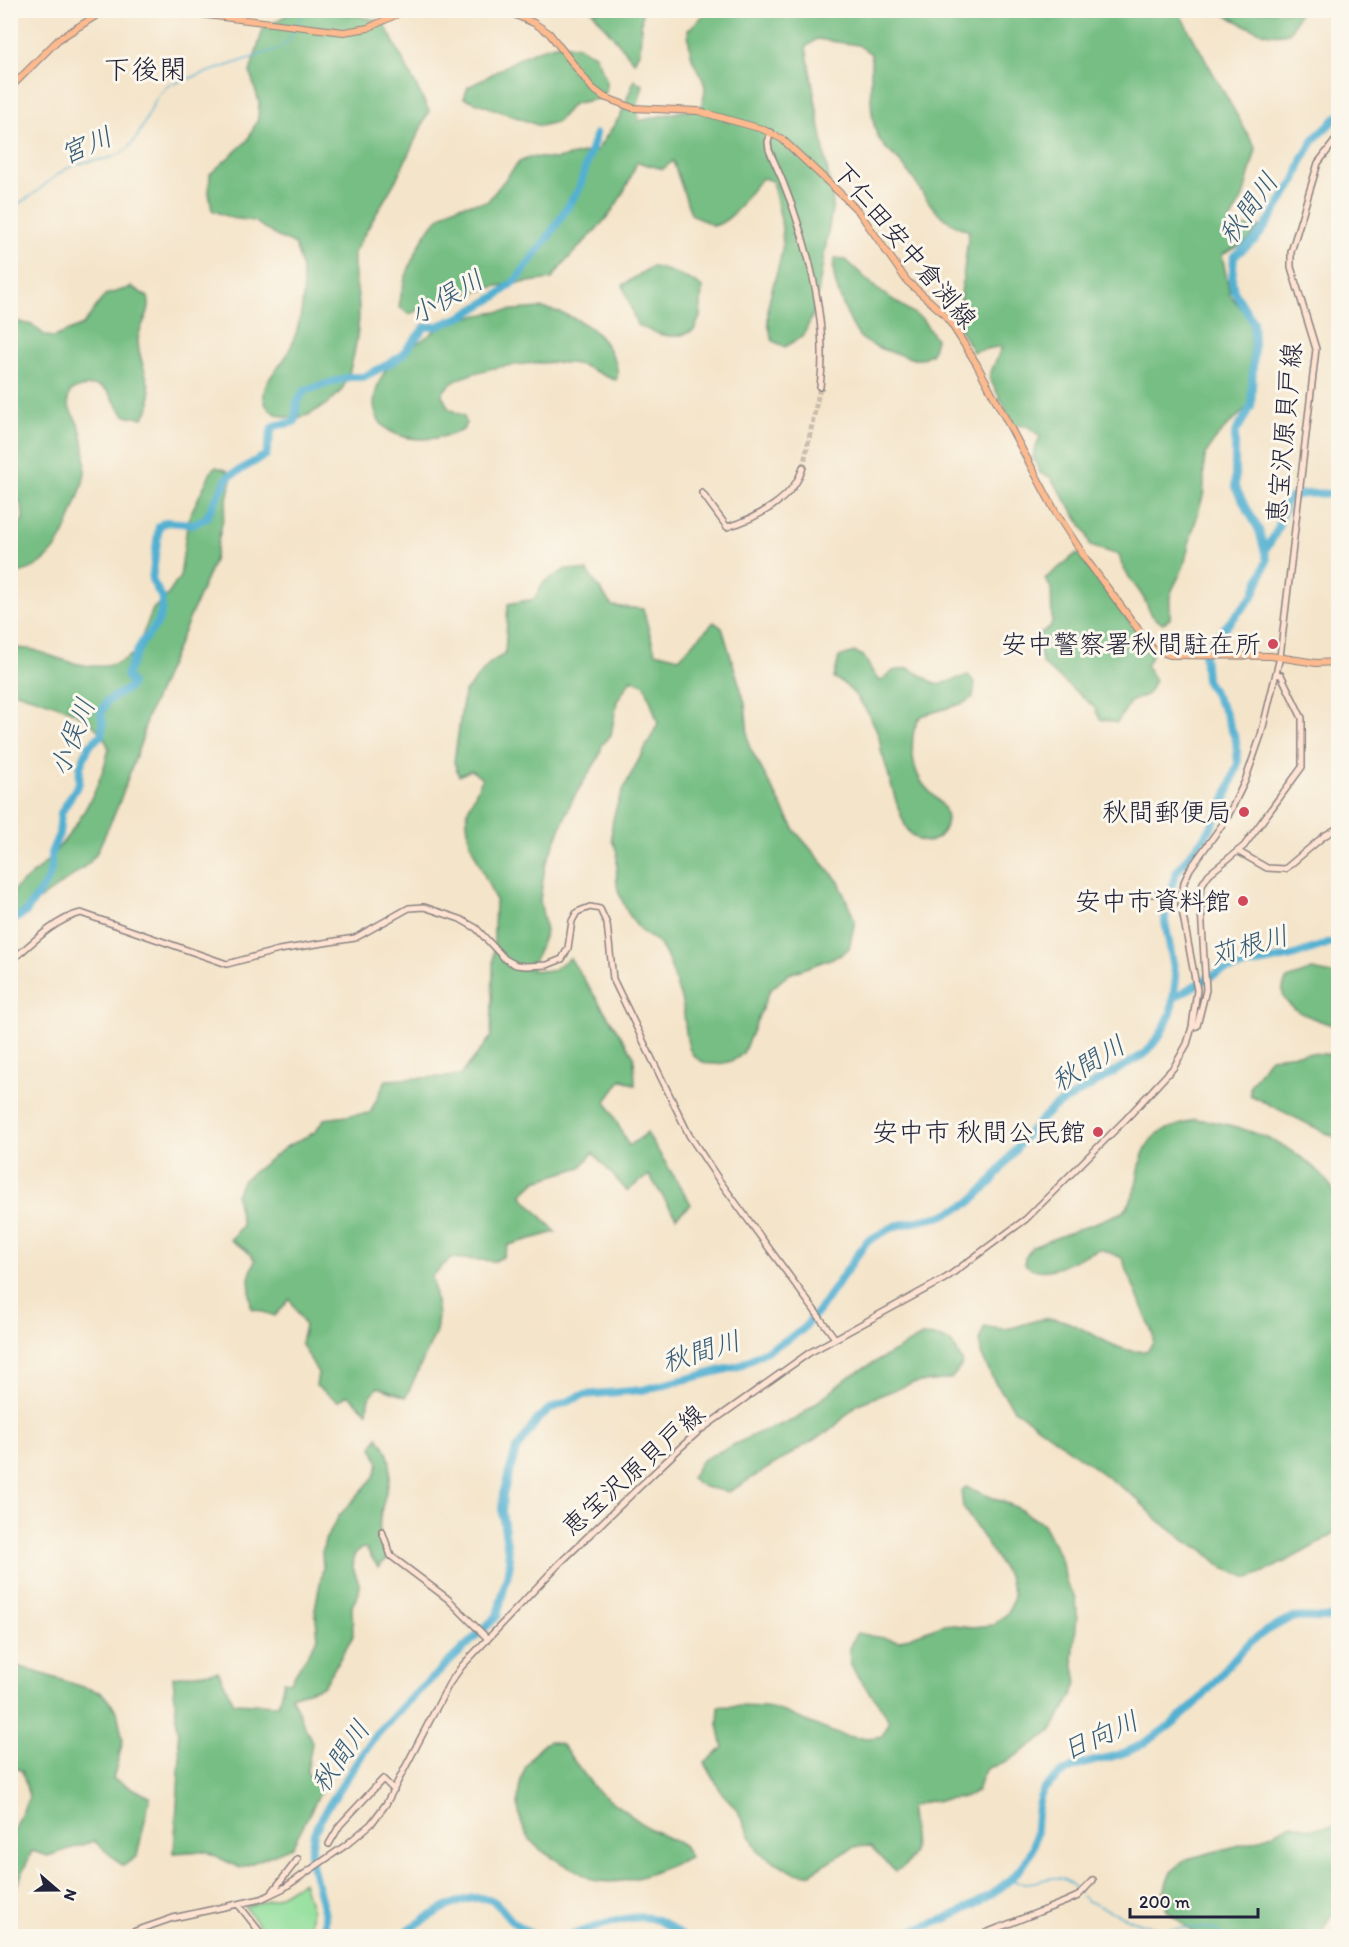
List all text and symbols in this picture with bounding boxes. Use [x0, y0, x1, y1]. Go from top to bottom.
district label: 下後閑 [103, 52, 187, 86]
water label: 宮川 [55, 119, 117, 171]
street label: 下仁田安中倉渕線 [826, 155, 984, 335]
water label: 秋間川 [1211, 166, 1285, 250]
water label: 小俣川 [403, 262, 489, 332]
street label: 恵宝沢原貝戸線 [1260, 341, 1308, 525]
place label: 安中警察署秋間駐在所 [1001, 628, 1261, 660]
marker: 安中警察署秋間駐在所 [1266, 637, 1280, 651]
water label: 小俣川 [42, 693, 102, 781]
place label: 秋間郵便局 [1102, 796, 1232, 828]
marker: 秋間郵便局 [1237, 805, 1251, 819]
place label: 安中市資料館 [1075, 885, 1231, 917]
marker: 安中市資料館 [1236, 894, 1250, 908]
water label: 苅根川 [1206, 918, 1292, 972]
water label: 秋間川 [1045, 1028, 1131, 1098]
place label: 安中市 秋間公民館 [872, 1116, 1086, 1148]
marker: 安中市 秋間公民館 [1091, 1125, 1105, 1139]
water label: 秋間川 [657, 1323, 745, 1379]
street label: 恵宝沢原貝戸線 [555, 1397, 711, 1543]
water label: 日向川 [1056, 1703, 1144, 1767]
water label: 秋間川 [303, 1713, 377, 1799]
north arrow [27, 1860, 87, 1920]
scale bar [1130, 1881, 1258, 1919]
text: N [60, 1887, 81, 1903]
text: 200 m [1139, 1891, 1190, 1913]

